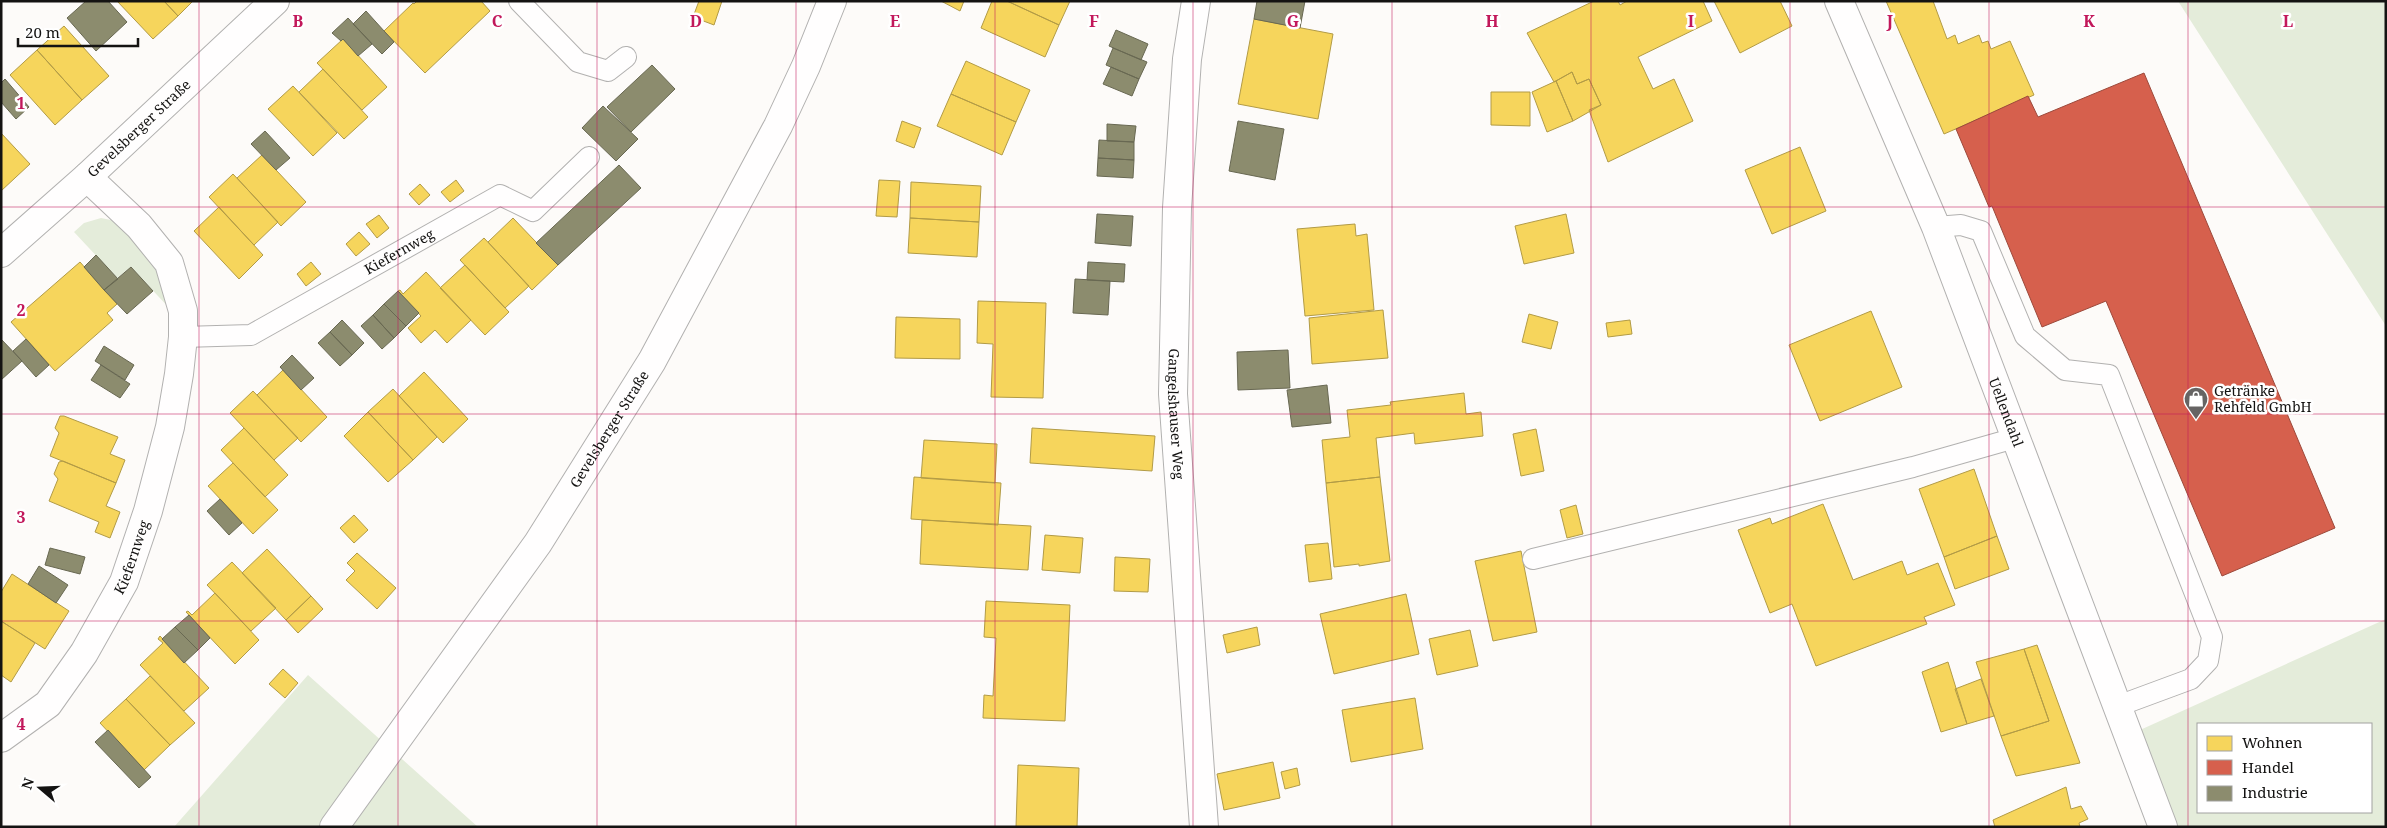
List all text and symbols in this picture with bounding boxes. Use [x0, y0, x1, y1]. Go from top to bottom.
text: B [293, 10, 304, 32]
text: C [492, 10, 503, 32]
text: D [690, 10, 702, 32]
text: E [890, 10, 900, 32]
text: F [1089, 10, 1099, 32]
text: G [1287, 10, 1299, 32]
text: H [1485, 10, 1499, 32]
text: I [1688, 10, 1694, 32]
text: J [1886, 10, 1894, 32]
text: K [2083, 10, 2095, 32]
text: L [2283, 10, 2293, 32]
scale bar [18, 15, 138, 47]
text: 20 m [25, 22, 60, 42]
street label: Gevelsberger Straße [83, 75, 194, 181]
text: 1 [16, 92, 26, 114]
street label: Kiefernweg [361, 224, 438, 278]
text: 2 [16, 299, 26, 321]
street label: Gangelshauser Weg [1164, 348, 1189, 480]
street label: Gevelsberger Straße [565, 367, 653, 491]
street label: Uellendahl [1985, 375, 2028, 450]
place label: Getränke Rehfeld GmbH [2214, 381, 2312, 416]
shop icon: Getränke Rehfeld GmbH [2183, 386, 2209, 420]
text: 3 [16, 506, 26, 528]
street label: Kiefernweg [109, 517, 153, 597]
text: 4 [16, 713, 26, 735]
legend [2197, 723, 2372, 813]
text: Wohnen [2242, 732, 2303, 752]
text: Handel [2242, 757, 2294, 777]
north arrow [15, 763, 65, 813]
text: N [16, 775, 38, 792]
text: Industrie [2242, 782, 2308, 802]

